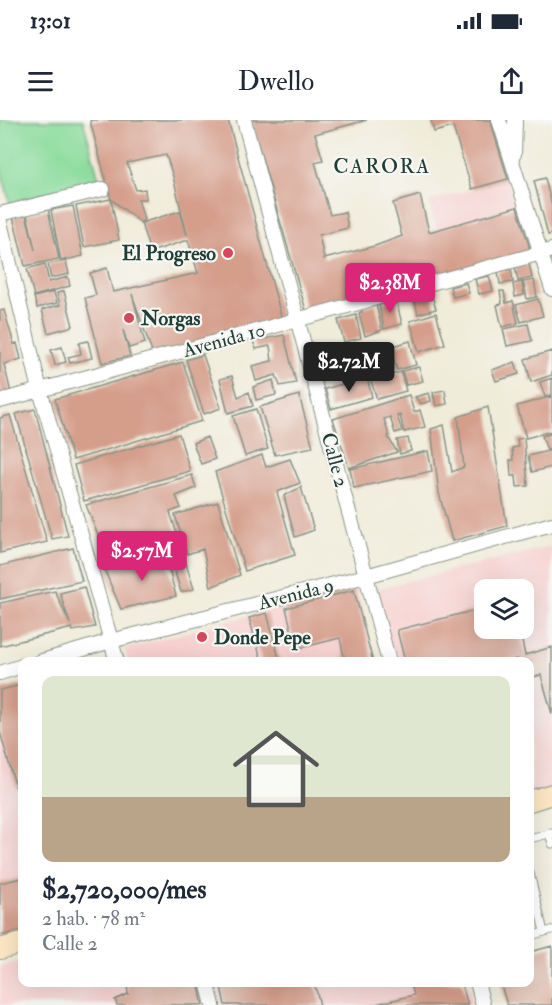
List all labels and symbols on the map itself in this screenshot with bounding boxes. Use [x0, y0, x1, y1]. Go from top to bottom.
district label: CARORA [333, 153, 431, 180]
place label: El Progreso [122, 241, 216, 267]
marker: El Progreso [221, 246, 235, 260]
pin: $2.38M [341, 263, 439, 314]
place label: Norgas [140, 306, 201, 332]
marker: Norgas [122, 311, 136, 325]
street label: Avenida 10 [179, 317, 268, 363]
pin: $2.72M [300, 342, 398, 393]
street label: Calle 2 [316, 430, 354, 490]
pin: $2.57M [93, 531, 191, 582]
street label: Avenida 9 [255, 573, 336, 616]
place label: Donde Pepe [214, 625, 311, 651]
marker: Donde Pepe [195, 630, 209, 644]

